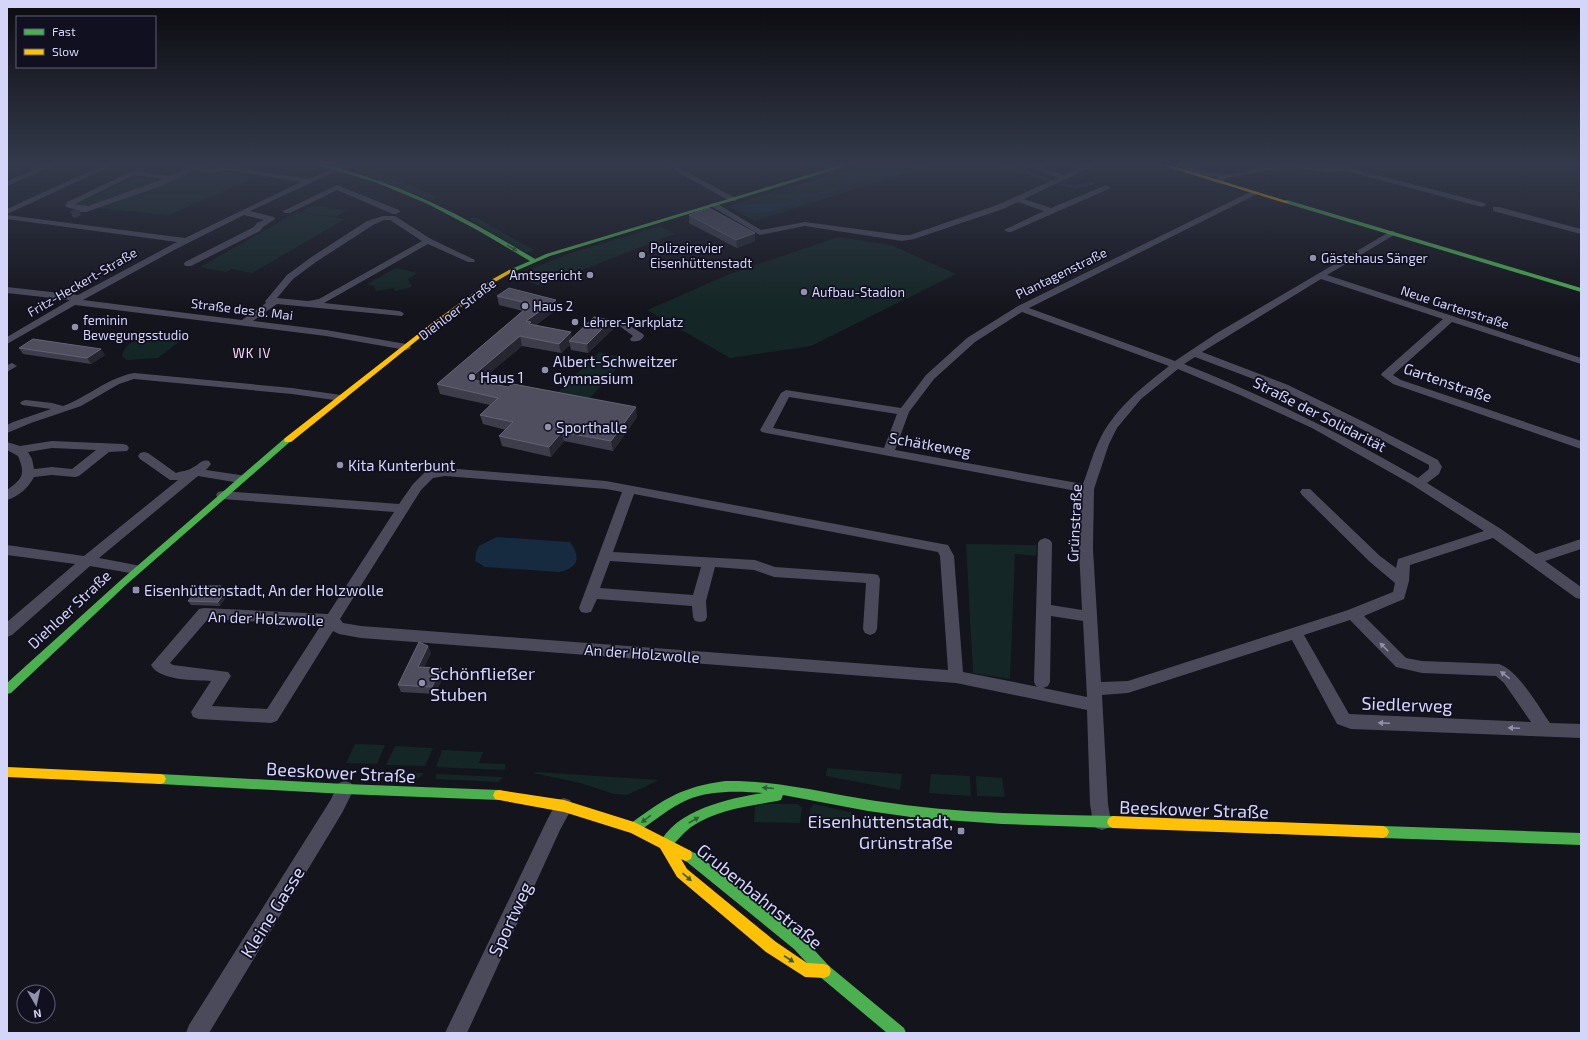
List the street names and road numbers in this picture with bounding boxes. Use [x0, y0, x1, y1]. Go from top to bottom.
street label: Fritz-Heckert-Straße [24, 244, 140, 320]
street label: Plantagenstraße [1013, 244, 1109, 302]
street label: Diehloer Straße [415, 275, 499, 343]
street label: Neue Gartenstraße [1399, 282, 1511, 332]
street label: Straße des 8. Mai [190, 295, 294, 323]
street label: Gartenstraße [1402, 359, 1494, 405]
street label: Straße der Solidarität [1250, 373, 1390, 455]
street label: Schätkeweg [888, 428, 973, 460]
street label: Grünstraße [1063, 483, 1085, 563]
street label: Diehloer Straße [24, 566, 114, 652]
street label: An der Holzwolle [208, 607, 324, 629]
street label: An der Holzwolle [584, 640, 700, 666]
street label: Siedlerweg [1361, 691, 1453, 717]
street label: Beeskower Straße [266, 757, 416, 787]
street label: Beeskower Straße [1119, 795, 1269, 823]
street label: Grubenbahnstraße [693, 839, 827, 953]
street label: Kleine Gasse [235, 862, 309, 962]
street label: Sportweg [483, 878, 537, 960]

